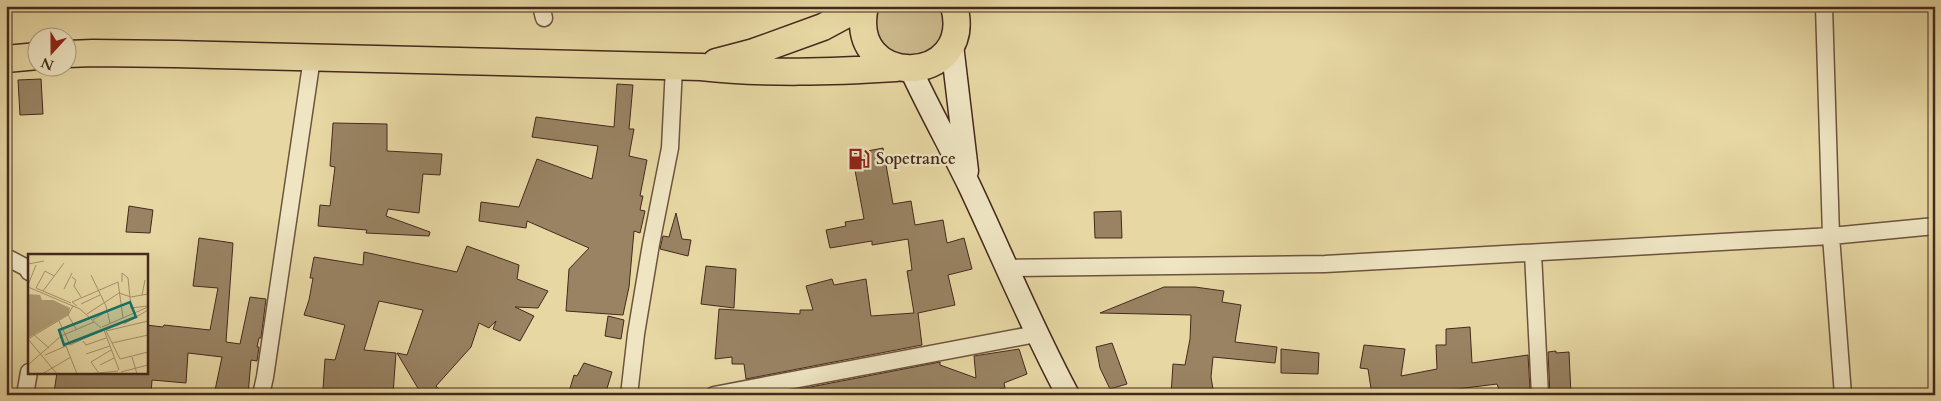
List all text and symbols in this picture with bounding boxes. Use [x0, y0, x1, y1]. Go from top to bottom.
north arrow [28, 28, 78, 78]
text: N [38, 53, 57, 75]
fuel station icon: Sopetrance [846, 146, 872, 172]
place label: Sopetrance [876, 148, 956, 170]
inset map [28, 254, 148, 374]

